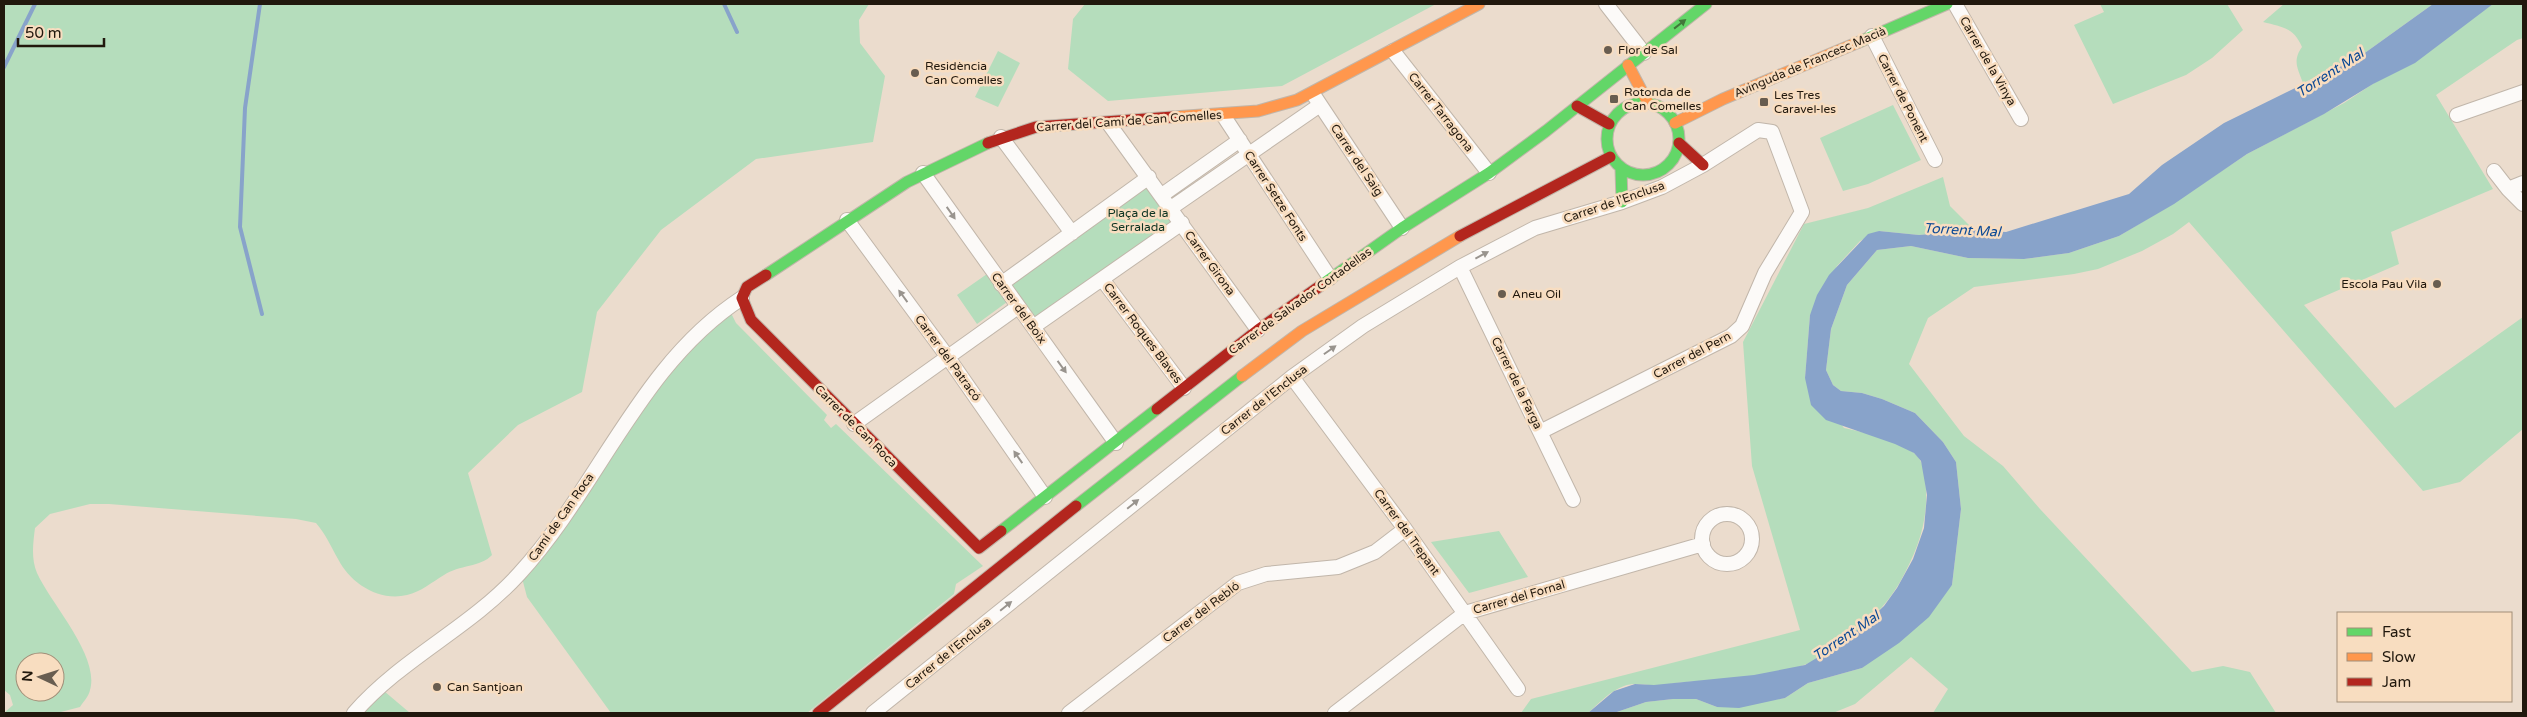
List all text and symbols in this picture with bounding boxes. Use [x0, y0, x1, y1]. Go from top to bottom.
street label: Carrer de la Vinya [1957, 14, 2019, 108]
scale bar [18, 15, 104, 47]
one-way arrow [1673, 19, 1687, 29]
text: 50 m [25, 24, 62, 42]
street label: Avinguda de Francesc Macià [1732, 24, 1888, 100]
place label: Flor de Sal [1618, 43, 1678, 57]
marker: Flor de Sal [1602, 44, 1614, 56]
water label: Torrent Mal [2293, 44, 2368, 101]
street label: Carrer de Ponent [1875, 52, 1931, 145]
place label: Residència Can Comelles [925, 59, 1003, 87]
marker: Residència Can Comelles [909, 67, 921, 79]
street label: Carrer Tarragona [1406, 70, 1476, 154]
place label: Rotonda de Can Comelles [1624, 85, 1702, 113]
place label: Les Tres Caravel-les [1774, 88, 1836, 116]
marker: Rotonda de Can Comelles [1608, 93, 1620, 105]
marker: Les Tres Caravel-les [1758, 96, 1770, 108]
street label: Carrer del Camí de Can Comelles [1036, 108, 1223, 134]
street label: Carrer del Saig [1328, 121, 1386, 199]
street label: Carrer Setze Fonts [1242, 148, 1311, 244]
street label: Carrer de l'Enclusa [1562, 178, 1666, 226]
one-way arrow [946, 206, 956, 220]
park label: Plaça de la Serralada [1107, 206, 1169, 234]
water label: Torrent Mal [1923, 220, 2002, 241]
street label: Carrer Girona [1182, 228, 1238, 298]
street label: Carrer de Salvador Cortadellas [1226, 244, 1374, 358]
one-way arrow [1475, 251, 1490, 259]
street label: Carrer del Boix [989, 270, 1049, 346]
place label: Escola Pau Vila [2341, 277, 2427, 291]
marker: Escola Pau Vila [2431, 278, 2443, 290]
street label: Carrer Roques Blaves [1101, 280, 1185, 386]
place label: Aneu Oil [1512, 287, 1561, 301]
marker: Aneu Oil [1496, 288, 1508, 300]
one-way arrow [898, 290, 909, 303]
street label: Carrer del Patracó [912, 312, 984, 404]
street label: Carrer del Pern [1651, 329, 1733, 381]
street label: Carrer de la Farga [1489, 335, 1545, 431]
one-way arrow [1323, 345, 1337, 355]
one-way arrow [1056, 360, 1067, 373]
street label: Carrer de l'Enclusa [1218, 362, 1310, 438]
street label: Carrer de Can Roca [812, 382, 900, 470]
one-way arrow [1013, 451, 1023, 464]
street label: Camí de Can Roca [525, 470, 597, 564]
street label: Carrer del Trepant [1371, 486, 1443, 578]
one-way arrow [1126, 499, 1139, 510]
street label: Carrer del Fornal [1471, 577, 1567, 617]
street label: Carrer del Rebló [1160, 579, 1242, 645]
one-way arrow [999, 601, 1012, 612]
water label: Torrent Mal [1809, 607, 1884, 665]
legend [2337, 612, 2512, 702]
street label: Carrer de l'Enclusa [902, 614, 994, 692]
text: Fast [2382, 623, 2412, 641]
text: Slow [2382, 648, 2416, 666]
north arrow [15, 652, 65, 702]
text: N [19, 670, 36, 682]
text: Jam [2382, 673, 2411, 691]
place label: Can Santjoan [447, 680, 523, 694]
marker: Can Santjoan [431, 681, 443, 693]

